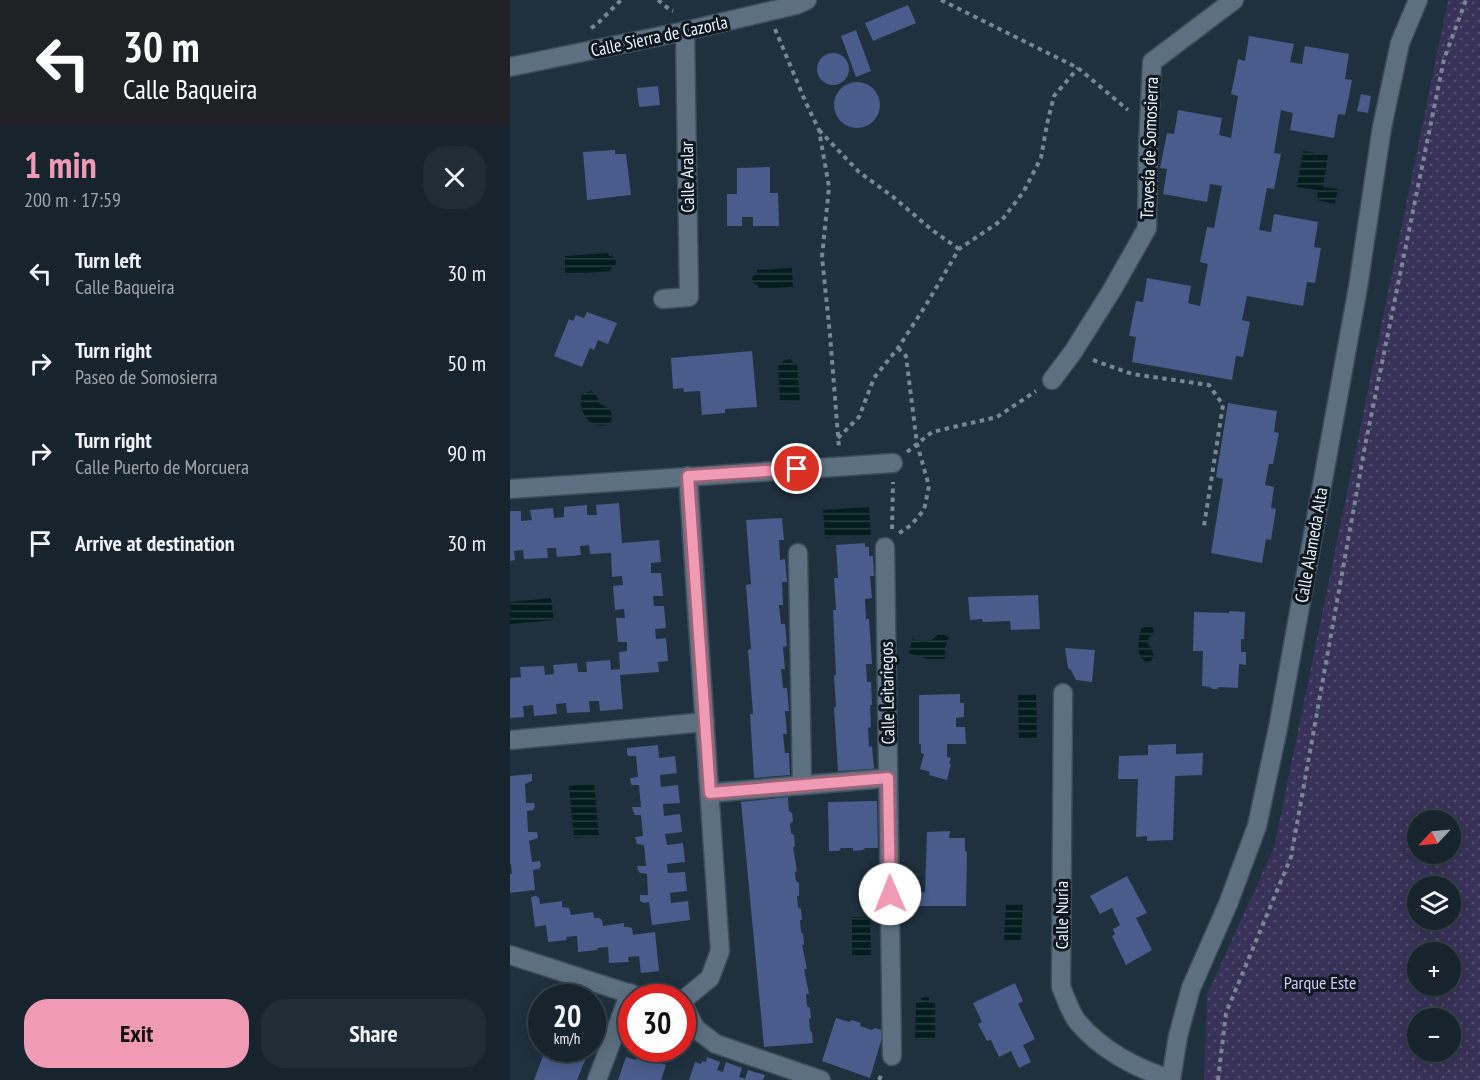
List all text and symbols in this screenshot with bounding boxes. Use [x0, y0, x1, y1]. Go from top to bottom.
street label: Calle Sierra de Cazorla [588, 10, 730, 62]
text: 30 m [123, 19, 200, 74]
icon: left [24, 24, 102, 102]
text: Calle Baqueira [123, 72, 257, 106]
street label: Travesía de Somosierra [1135, 76, 1163, 220]
text: 1 min [24, 141, 97, 188]
street label: Calle Aralar [675, 141, 699, 213]
button: close [423, 146, 486, 209]
text: 200 m · 17:59 [24, 187, 121, 213]
text: Turn left [75, 246, 141, 274]
icon: left [24, 257, 57, 290]
text: 30 m [447, 259, 486, 287]
text: Calle Baqueira [75, 274, 175, 300]
text: Turn right [75, 336, 152, 364]
icon: right [24, 347, 57, 380]
text: 50 m [447, 349, 486, 377]
text: Paseo de Somosierra [75, 364, 218, 390]
text: Turn right [75, 426, 152, 454]
icon: right [24, 437, 57, 470]
text: 90 m [447, 439, 486, 467]
pin [771, 443, 822, 494]
icon: arrive [780, 452, 813, 485]
text: Calle Puerto de Morcuera [75, 454, 249, 480]
street label: Calle Alameda Alta [1290, 486, 1332, 604]
icon: arrive [24, 527, 57, 560]
text: Arrive at destination [75, 529, 235, 557]
text: 30 m [447, 529, 486, 557]
street label: Calle Leitariegos [875, 641, 899, 745]
north arrow [1407, 810, 1461, 864]
map controls [1407, 810, 1461, 1062]
position arrow [858, 862, 922, 926]
button: layers [1407, 876, 1461, 930]
street label: Calle Nuria [1050, 881, 1073, 949]
button: + [1407, 942, 1461, 996]
park label: Parque Este [1284, 971, 1356, 994]
speed limit sign: 30 [618, 984, 696, 1062]
text: 20 [553, 996, 581, 1035]
button: Exit [24, 999, 249, 1068]
button: Share [261, 999, 486, 1068]
button: − [1407, 1008, 1461, 1062]
text: km/h [554, 1029, 580, 1048]

